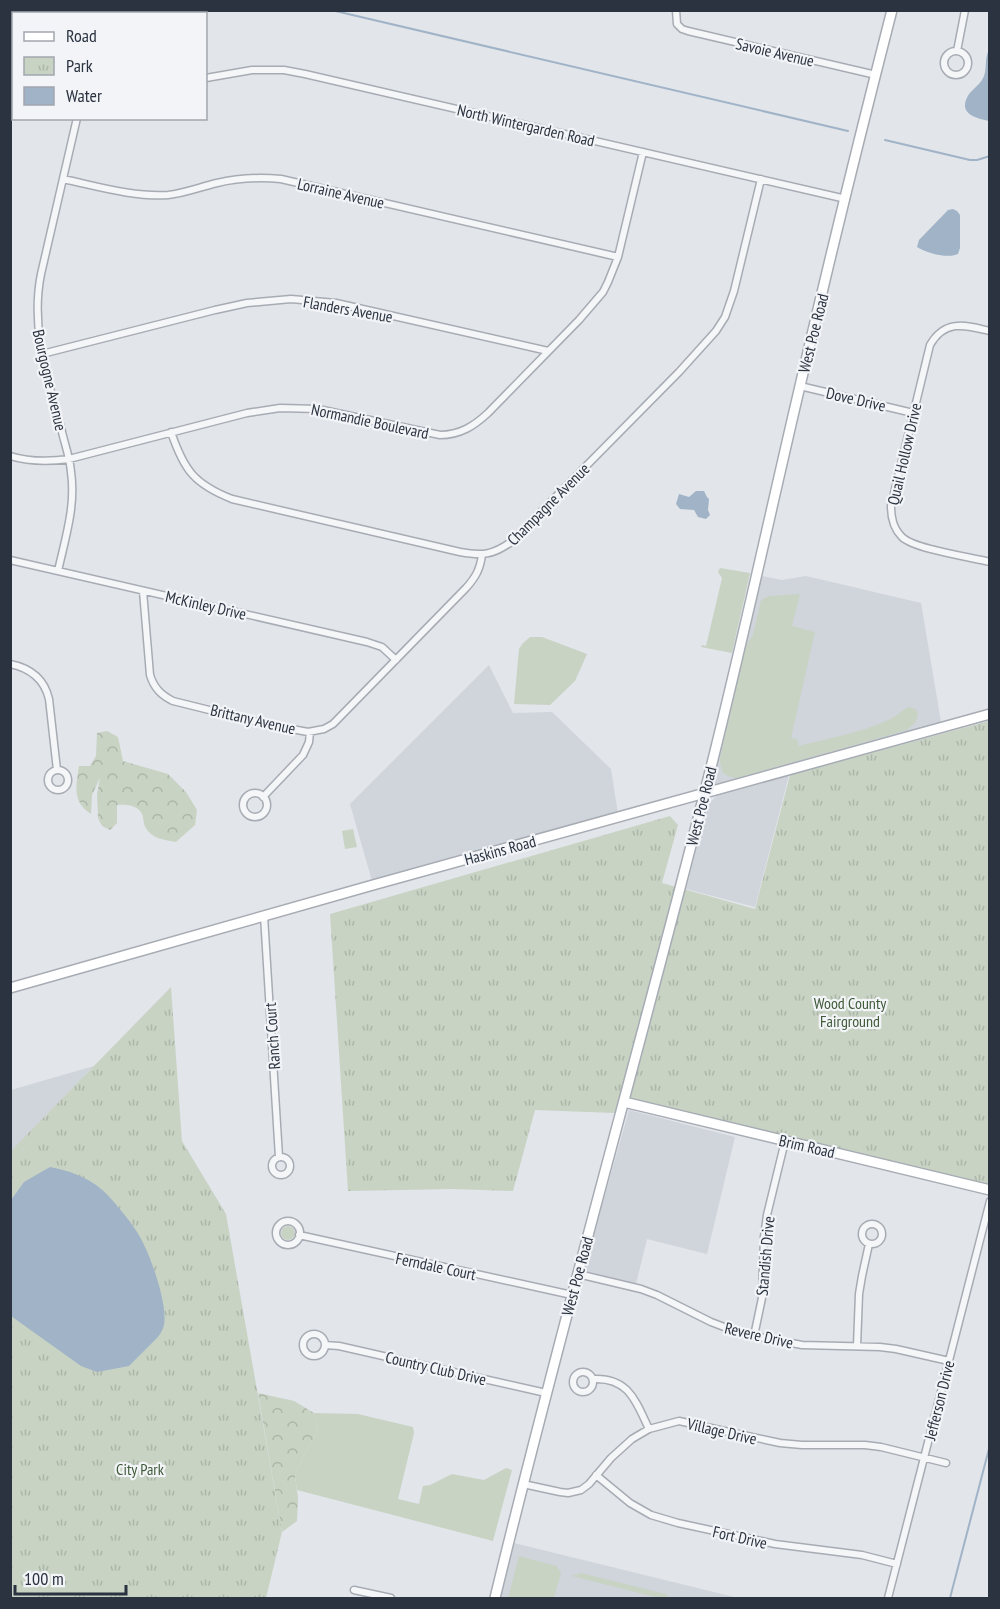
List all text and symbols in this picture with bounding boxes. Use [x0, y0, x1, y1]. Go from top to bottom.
legend [12, 12, 207, 120]
text: Road [66, 24, 97, 47]
street label: Savoie Avenue [734, 33, 816, 71]
text: Park [66, 54, 93, 77]
text: Water [66, 84, 102, 107]
street label: North Wintergarden Road [455, 99, 597, 151]
street label: Lorraine Avenue [296, 173, 386, 213]
street label: Flanders Avenue [302, 291, 394, 327]
street label: West Poe Road [794, 291, 833, 375]
street label: Bourgogne Avenue [29, 327, 71, 433]
street label: Dove Drive [824, 382, 888, 416]
street label: Normandie Boulevard [309, 399, 431, 443]
street label: Quail Hollow Drive [883, 401, 925, 507]
street label: Champagne Avenue [503, 459, 593, 549]
street label: McKinley Drive [164, 586, 248, 624]
street label: Brittany Avenue [209, 700, 297, 738]
street label: West Poe Road [682, 764, 721, 848]
street label: Haskins Road [462, 831, 538, 869]
park label: Wood County Fairground [814, 993, 886, 1031]
street label: Ranch Court [260, 1001, 284, 1070]
street label: Brim Road [777, 1130, 837, 1162]
street label: Standish Drive [752, 1215, 778, 1297]
street label: West Poe Road [557, 1234, 597, 1318]
street label: Ferndale Court [394, 1248, 479, 1284]
street label: Revere Drive [723, 1317, 795, 1353]
street label: Country Club Drive [384, 1347, 488, 1389]
street label: Jefferson Drive [919, 1358, 959, 1443]
street label: Village Drive [684, 1413, 759, 1449]
park label: City Park [116, 1459, 165, 1479]
street label: Fort Drive [711, 1521, 769, 1553]
scale bar [15, 1558, 126, 1596]
text: 100 m [24, 1567, 64, 1590]

